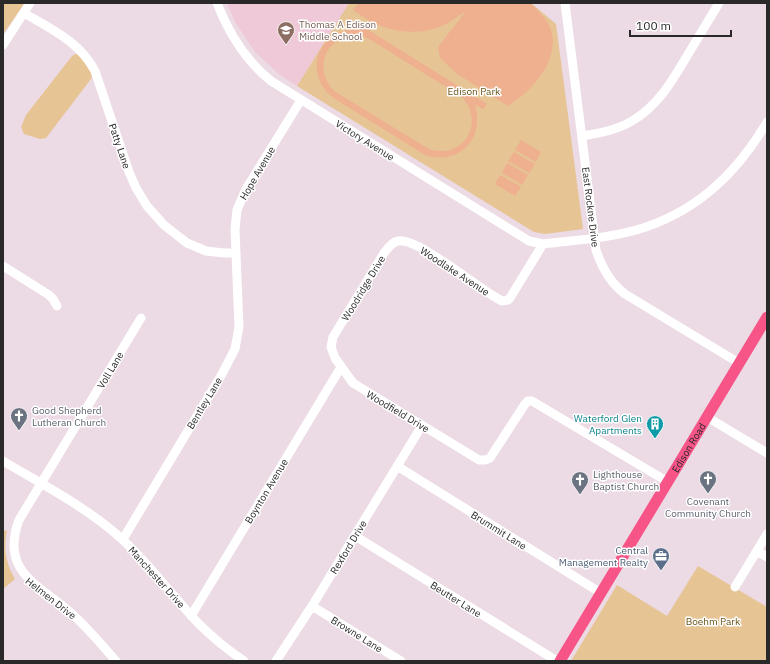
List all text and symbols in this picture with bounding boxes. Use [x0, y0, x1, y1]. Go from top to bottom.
scale bar [630, 12, 731, 38]
place label: Thomas A Edison Middle School [299, 18, 376, 43]
text: 100 m [636, 18, 671, 33]
school or university icon: Thomas A Edison Middle School [276, 20, 296, 45]
park label: Edison Park [448, 85, 501, 98]
street label: Victory Avenue [333, 117, 397, 164]
street label: Patty Lane [106, 122, 134, 171]
street label: Hope Avenue [237, 144, 278, 202]
street label: East Rockne Drive [579, 166, 602, 248]
street label: Woodlake Avenue [418, 244, 492, 299]
street label: Woodridge Drive [339, 253, 388, 323]
street label: Voll Lane [94, 349, 127, 391]
street label: Bentley Lane [184, 375, 225, 432]
street label: Woodfield Drive [364, 388, 432, 436]
place label: Good Shepherd Lutheran Church [32, 404, 106, 429]
church icon: Good Shepherd Lutheran Church [9, 406, 29, 431]
place label: Waterford Glen Apartments [574, 412, 642, 437]
building icon: Waterford Glen Apartments [645, 414, 665, 439]
street label: Edison Road [669, 421, 709, 475]
street label: Boynton Avenue [242, 456, 291, 526]
place label: Lighthouse Baptist Church [593, 468, 659, 493]
church icon: Covenant Community Church [698, 469, 718, 494]
church icon: Lighthouse Baptist Church [570, 470, 590, 495]
place label: Covenant Community Church [665, 495, 751, 520]
street label: Brummit Lane [468, 508, 529, 553]
street label: Rexford Drive [327, 518, 370, 577]
street label: Manchester Drive [126, 544, 188, 611]
place label: Central Management Realty [559, 544, 648, 569]
office icon: Central Management Realty [651, 546, 671, 571]
street label: Helmen Drive [23, 575, 79, 623]
street label: Beutter Lane [428, 579, 484, 620]
street label: Browne Lane [329, 613, 385, 656]
park label: Boehm Park [686, 615, 741, 628]

